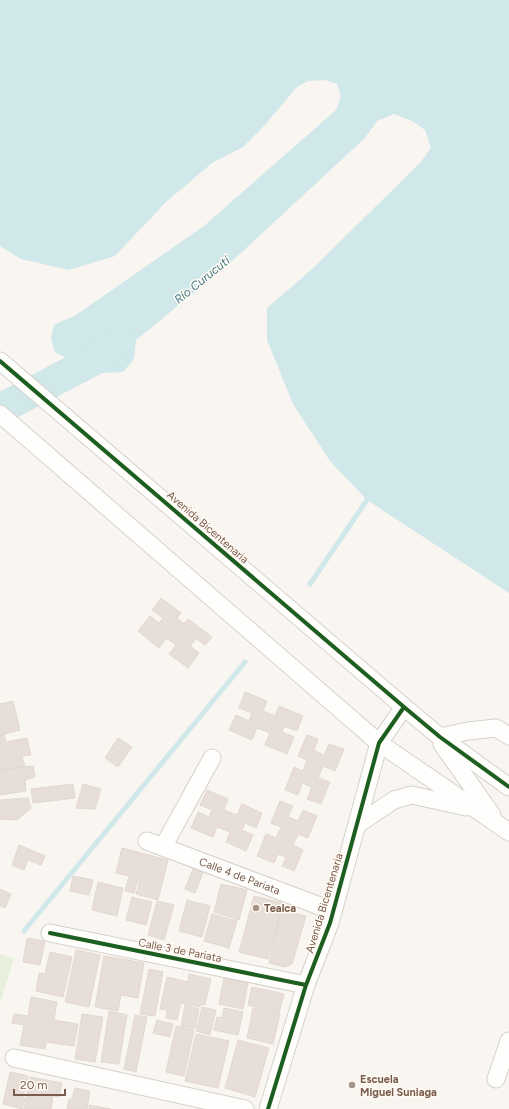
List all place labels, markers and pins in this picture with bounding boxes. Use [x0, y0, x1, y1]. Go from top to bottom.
place label: Tealca [264, 902, 296, 915]
marker: Tealca [251, 903, 261, 913]
place label: Escuela Miguel Suniaga [360, 1073, 437, 1099]
marker: Escuela Miguel Suniaga [347, 1080, 357, 1090]

